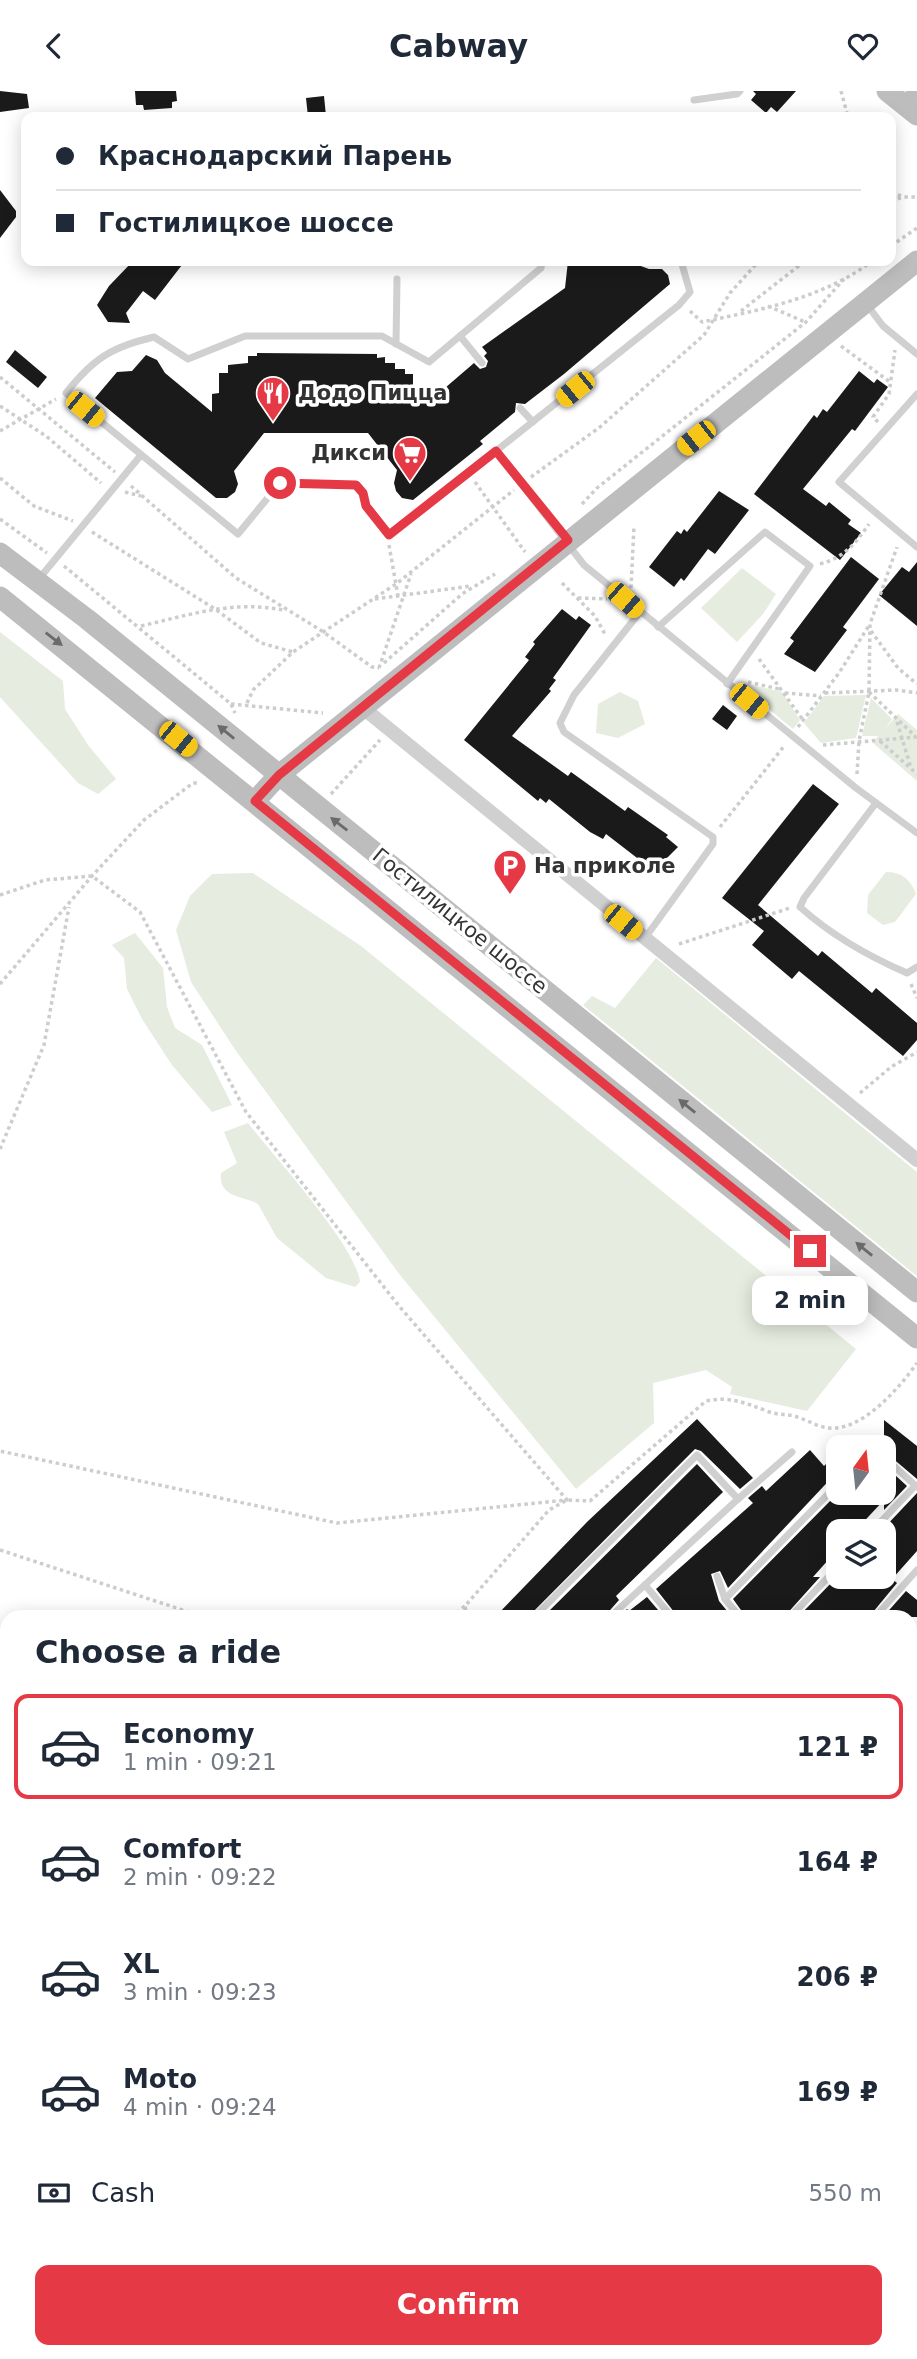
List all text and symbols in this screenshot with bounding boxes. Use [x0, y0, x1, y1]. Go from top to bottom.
icon: back [35, 27, 73, 65]
text: Cabway [389, 27, 528, 65]
icon: heart [844, 27, 882, 65]
text: Краснодарский Парень [98, 141, 452, 171]
text: Гостилицкое шоссе [98, 208, 394, 238]
car [553, 368, 598, 410]
restaurant icon: Додо Пицца [254, 374, 292, 423]
place label: Додо Пицца [298, 381, 447, 405]
car [63, 388, 108, 430]
car [673, 417, 720, 459]
supermarket icon: Дикси [391, 434, 429, 483]
place label: Дикси [311, 441, 386, 465]
route start [264, 467, 296, 499]
car [603, 578, 648, 622]
one-way arrow [45, 631, 63, 646]
car [727, 680, 772, 722]
car [156, 718, 201, 760]
one-way arrow [217, 724, 235, 739]
one-way arrow [331, 816, 349, 831]
street label: Гостилицкое шоссе [368, 843, 552, 999]
parking icon: На приколе [491, 847, 529, 896]
place label: На приколе [534, 854, 676, 878]
car [601, 901, 646, 943]
one-way arrow [679, 1098, 697, 1113]
route end [794, 1235, 826, 1267]
one-way arrow [855, 1242, 873, 1257]
callout: 2 min [752, 1275, 868, 1325]
text: 2 min [774, 1287, 846, 1313]
north arrow [826, 1435, 896, 1505]
map controls [826, 1435, 896, 1589]
button: layers [826, 1519, 896, 1589]
text: Choose a ride [35, 1633, 281, 1671]
icon: car [39, 1715, 102, 1778]
text: Economy [123, 1719, 254, 1749]
text: 121 ₽ [797, 1732, 878, 1762]
text: 1 min · 09:21 [123, 1749, 277, 1775]
icon: car [39, 1830, 102, 1893]
text: Comfort [123, 1834, 241, 1864]
text: 164 ₽ [797, 1847, 878, 1877]
text: 2 min · 09:22 [123, 1864, 277, 1890]
icon: car [39, 1945, 102, 2008]
text: XL [123, 1949, 160, 1979]
text: 206 ₽ [797, 1962, 878, 1992]
text: 3 min · 09:23 [123, 1979, 277, 2005]
icon: car [39, 2060, 102, 2123]
text: Moto [123, 2064, 197, 2094]
text: 169 ₽ [797, 2077, 878, 2107]
text: 4 min · 09:24 [123, 2094, 277, 2120]
icon: cash [35, 2174, 73, 2212]
text: Cash [91, 2178, 155, 2208]
text: 550 m [808, 2180, 882, 2206]
button: Confirm [35, 2265, 882, 2345]

